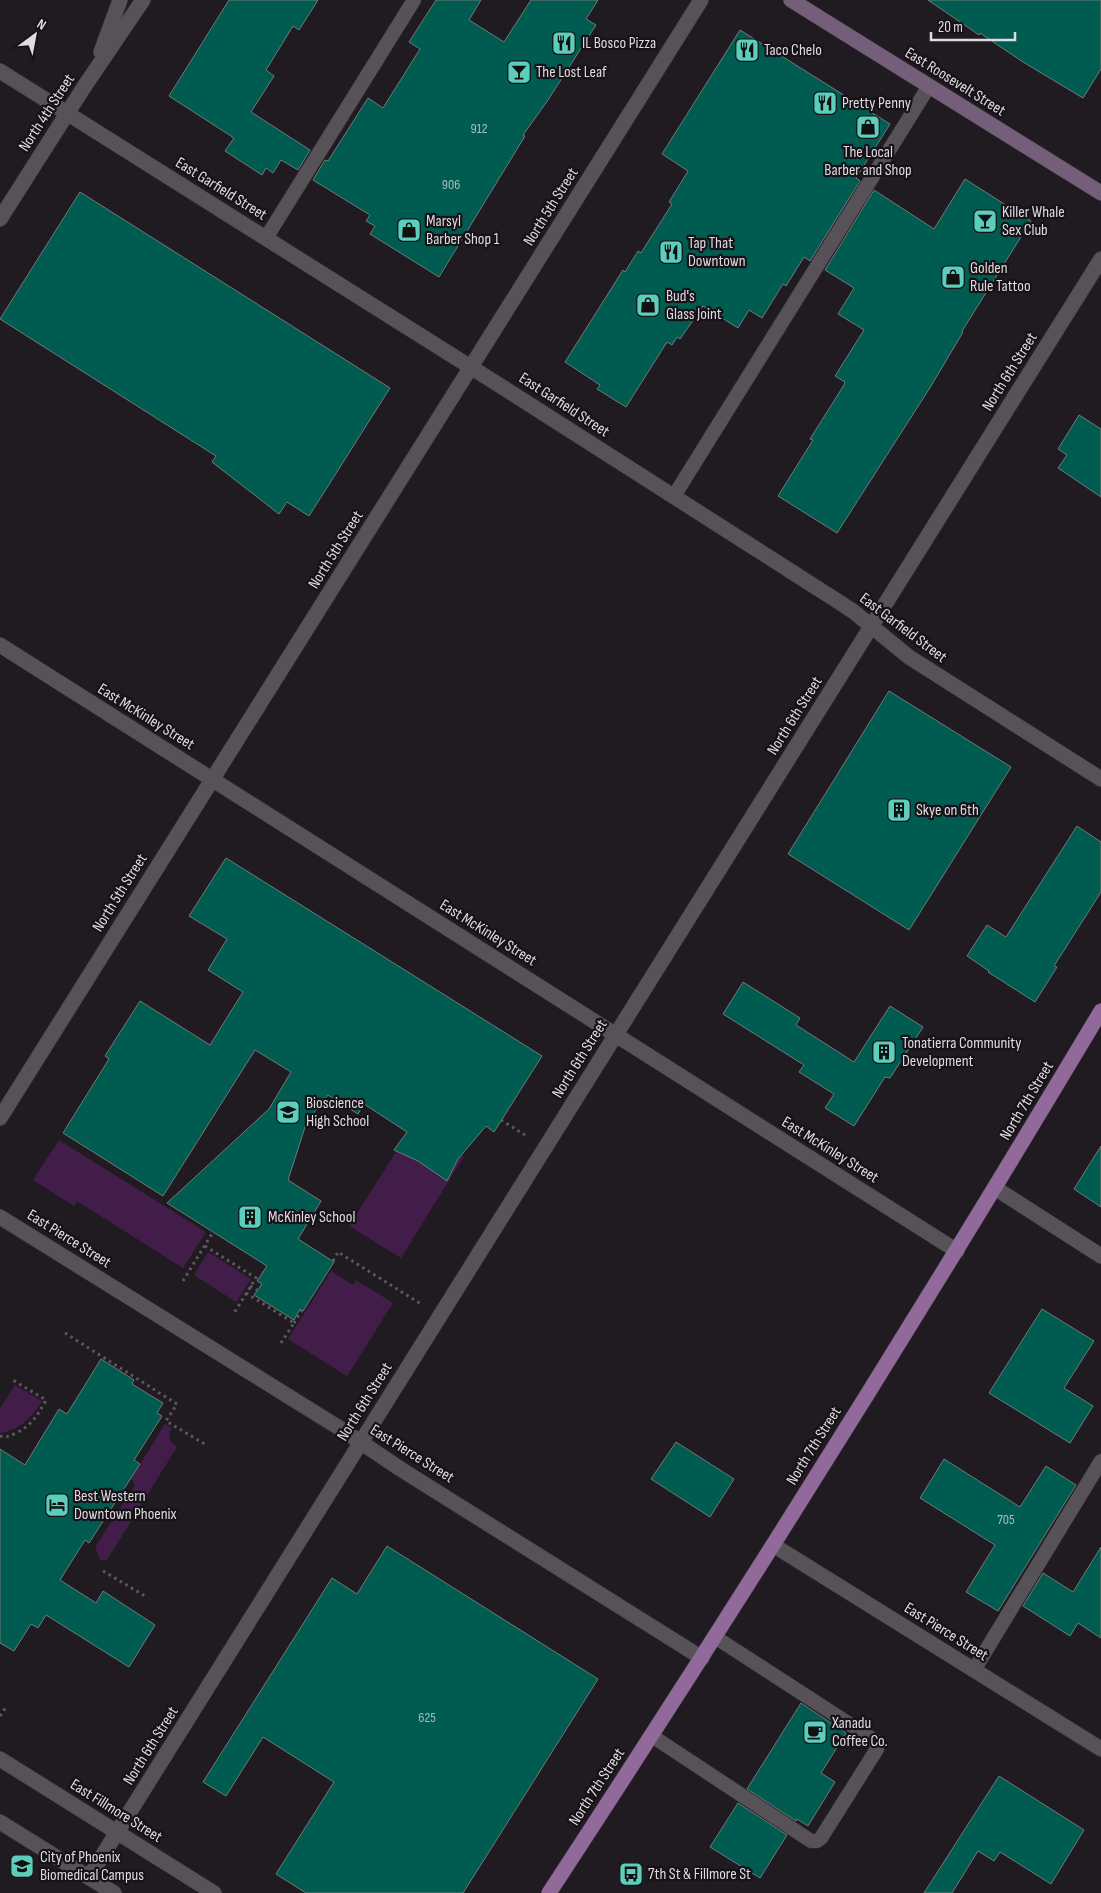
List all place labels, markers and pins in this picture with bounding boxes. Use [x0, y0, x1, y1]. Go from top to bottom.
restaurant icon: IL Bosco Pizza [551, 30, 577, 56]
place label: IL Bosco Pizza [582, 34, 656, 53]
restaurant icon: Taco Chelo [734, 37, 760, 63]
place label: Taco Chelo [764, 41, 822, 60]
bar icon: The Lost Leaf [506, 59, 532, 85]
place label: The Lost Leaf [536, 63, 607, 82]
restaurant icon: Pretty Penny [812, 90, 838, 116]
place label: Pretty Penny [842, 94, 911, 113]
shop icon: The Local Barber and Shop [855, 114, 881, 140]
place label: The Local Barber and Shop [824, 143, 912, 180]
place label: Killer Whale Sex Club [1002, 203, 1065, 240]
bar icon: Killer Whale Sex Club [972, 208, 998, 234]
place label: Marsyl Barber Shop 1 [426, 212, 500, 249]
shop icon: Marsyl Barber Shop 1 [396, 217, 422, 243]
place label: Tap That Downtown [688, 234, 746, 271]
restaurant icon: Tap That Downtown [658, 239, 684, 265]
place label: Golden Rule Tattoo [970, 259, 1031, 296]
shop icon: Golden Rule Tattoo [940, 264, 966, 290]
place label: Bud's Glass Joint [666, 287, 722, 324]
shop icon: Bud's Glass Joint [635, 292, 661, 318]
building icon: Skye on 6th [886, 797, 912, 823]
place label: Skye on 6th [916, 801, 979, 820]
place label: Tonatierra Community Development [902, 1034, 1021, 1071]
building icon: Tonatierra Community Development [871, 1039, 897, 1065]
place label: Bioscience High School [306, 1094, 369, 1131]
school or university icon: Bioscience High School [275, 1099, 301, 1125]
building icon: McKinley School [237, 1204, 263, 1230]
place label: McKinley School [268, 1208, 355, 1227]
place label: Best Western Downtown Phoenix [74, 1487, 177, 1524]
hotel icon: Best Western Downtown Phoenix [44, 1492, 70, 1518]
place label: Xanadu Coffee Co. [831, 1714, 888, 1751]
cafe icon: Xanadu Coffee Co. [802, 1719, 828, 1745]
place label: City of Phoenix Biomedical Campus [40, 1848, 144, 1885]
school or university icon: City of Phoenix Biomedical Campus [9, 1853, 35, 1879]
bus stop icon: 7th St & Fillmore St [618, 1861, 644, 1887]
place label: 7th St & Fillmore St [648, 1865, 751, 1884]

